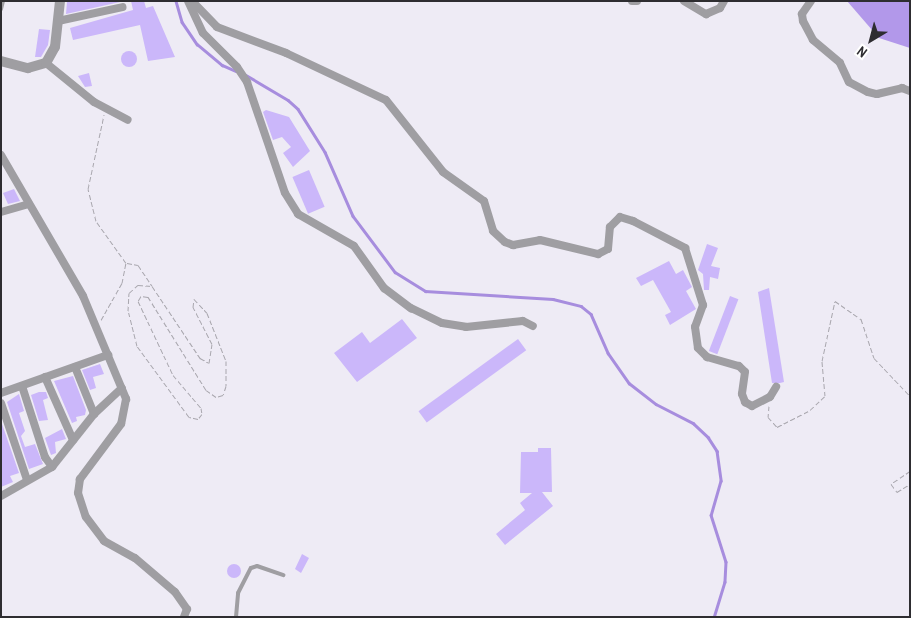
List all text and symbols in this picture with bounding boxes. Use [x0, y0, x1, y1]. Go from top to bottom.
north arrow [846, 15, 896, 65]
text: N [853, 42, 871, 62]

